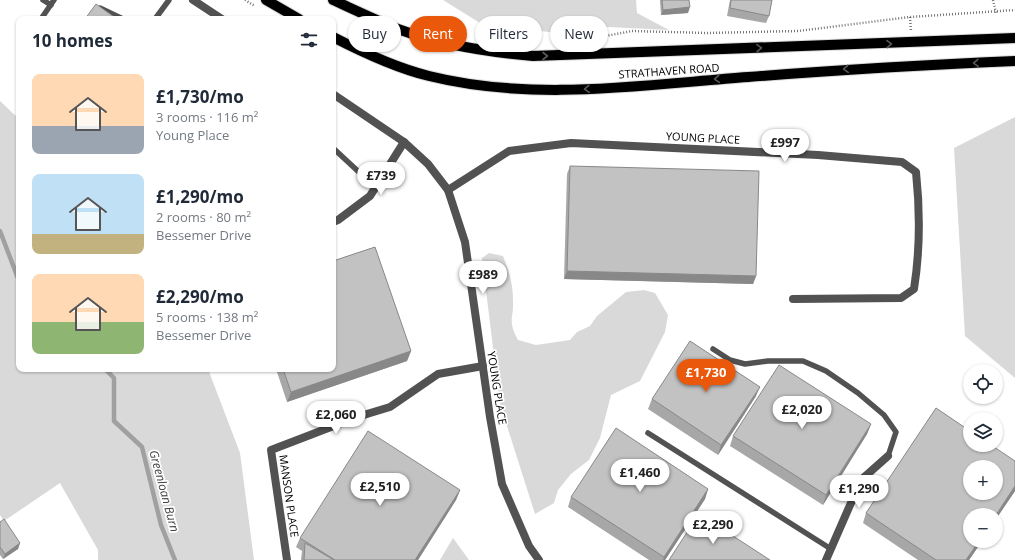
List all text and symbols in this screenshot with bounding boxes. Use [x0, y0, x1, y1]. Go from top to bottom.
chip: Buy [348, 16, 401, 52]
chip: Rent [409, 16, 467, 52]
chip: Filters [475, 16, 542, 52]
chip: New [550, 16, 608, 52]
text: 10 homes [32, 29, 113, 52]
icon: filters [298, 29, 320, 51]
one-way arrow [886, 39, 892, 48]
one-way arrow [756, 44, 762, 52]
one-way arrow [542, 52, 548, 60]
one-way arrow [973, 58, 979, 67]
street label: STRATHAVEN ROAD [618, 59, 720, 82]
one-way arrow [843, 65, 849, 74]
one-way arrow [714, 75, 720, 84]
text: £1,730/mo [156, 85, 244, 108]
one-way arrow [584, 85, 590, 93]
icon: home [64, 90, 112, 138]
text: 3 rooms · 116 m² [156, 108, 258, 126]
text: Young Place [156, 126, 229, 144]
street label: YOUNG PLACE [666, 128, 740, 147]
pin: £997 [761, 129, 809, 163]
text: £997 [770, 133, 800, 151]
pin: £739 [357, 162, 405, 196]
text: £739 [366, 166, 396, 184]
text: £1,290/mo [156, 185, 244, 208]
icon: home [64, 190, 112, 238]
text: 2 rooms · 80 m² [156, 208, 251, 226]
text: Bessemer Drive [156, 226, 251, 244]
pin: £989 [459, 261, 507, 295]
text: £989 [468, 265, 498, 283]
text: £2,290/mo [156, 285, 244, 308]
icon: home [64, 290, 112, 338]
text: 5 rooms · 138 m² [156, 308, 258, 326]
text: Bessemer Drive [156, 326, 251, 344]
street label: YOUNG PLACE [484, 350, 511, 426]
pin: £1,730 [673, 359, 739, 393]
text: £1,730 [686, 363, 726, 381]
map controls [963, 364, 1003, 548]
button: locate [963, 364, 1003, 404]
pin: £2,020 [769, 396, 835, 430]
text: £2,020 [782, 400, 822, 418]
pin: £2,060 [303, 401, 369, 435]
text: £2,060 [316, 405, 356, 423]
button: layers [963, 412, 1003, 452]
water label: Greenloan Burn [145, 448, 184, 534]
street label: MANSON PLACE [276, 454, 303, 538]
pin: £1,460 [607, 459, 673, 493]
button: + [963, 460, 1003, 500]
text: £1,460 [620, 463, 660, 481]
pin: £2,510 [347, 473, 413, 507]
pin: £1,290 [826, 475, 892, 509]
text: £2,510 [360, 477, 400, 495]
text: £1,290 [839, 479, 879, 497]
button: − [963, 508, 1003, 548]
pin: £2,290 [680, 511, 746, 545]
text: £2,290 [693, 515, 733, 533]

